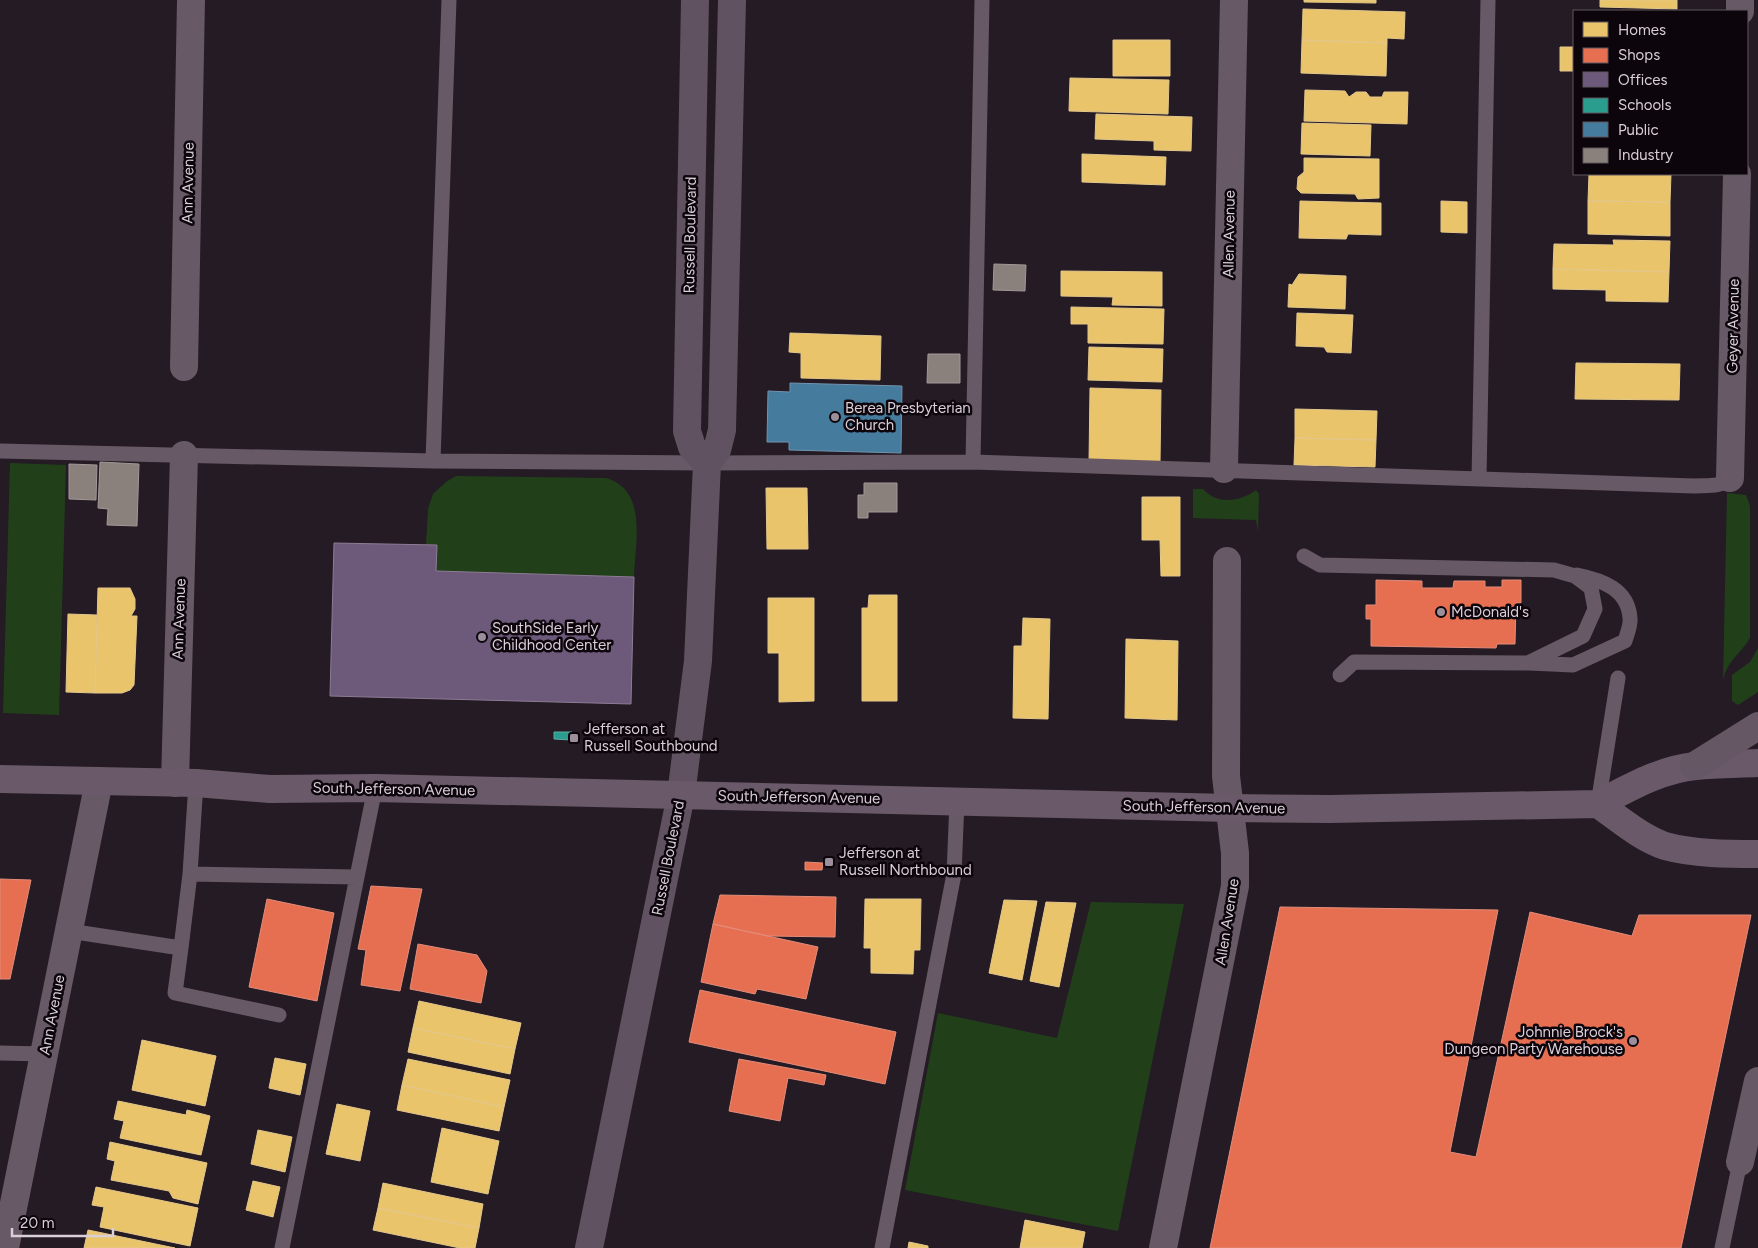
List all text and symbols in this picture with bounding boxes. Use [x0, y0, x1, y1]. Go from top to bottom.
legend [1573, 10, 1748, 175]
text: Homes [1618, 21, 1666, 39]
text: Shops [1618, 46, 1660, 64]
text: Offices [1618, 71, 1668, 89]
text: Schools [1618, 96, 1671, 114]
text: Public [1618, 121, 1659, 139]
street label: Ann Avenue [178, 142, 198, 224]
text: Industry [1618, 146, 1673, 164]
street label: Russell Boulevard [680, 176, 700, 294]
street label: Allen Avenue [1219, 190, 1239, 278]
street label: Geyer Avenue [1723, 278, 1743, 374]
place label: Berea Presbyterian Church [845, 399, 971, 434]
marker: Berea Presbyterian Church [829, 411, 841, 423]
street label: Ann Avenue [169, 578, 189, 660]
place label: McDonald's [1451, 603, 1529, 621]
marker: McDonald's [1435, 606, 1447, 618]
place label: SouthSide Early Childhood Center [492, 619, 611, 654]
marker: SouthSide Early Childhood Center [476, 631, 488, 643]
place label: Jefferson at Russell Southbound [584, 720, 718, 755]
marker: Jefferson at Russell Southbound [568, 732, 580, 744]
street label: South Jefferson Avenue [312, 779, 476, 799]
street label: South Jefferson Avenue [717, 787, 881, 807]
street label: South Jefferson Avenue [1122, 797, 1286, 817]
street label: Russell Boulevard [648, 799, 688, 917]
place label: Jefferson at Russell Northbound [839, 844, 972, 879]
marker: Jefferson at Russell Northbound [823, 856, 835, 868]
street label: Allen Avenue [1211, 877, 1243, 967]
street label: Ann Avenue [35, 973, 69, 1057]
place label: Johnnie Brock's Dungeon Party Warehouse [1444, 1023, 1623, 1058]
marker: Johnnie Brock's Dungeon Party Warehouse [1627, 1035, 1639, 1047]
scale bar [12, 1206, 114, 1238]
text: 20 m [20, 1214, 54, 1232]

